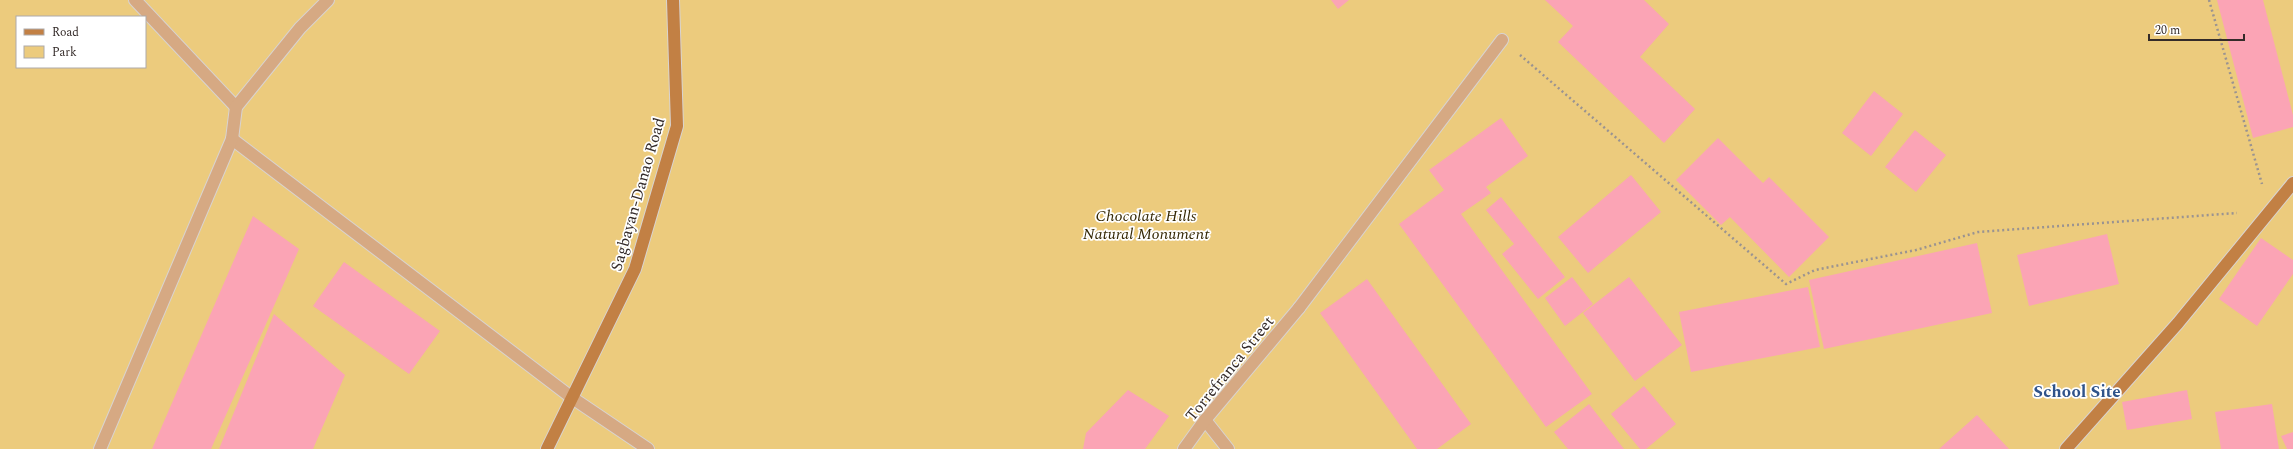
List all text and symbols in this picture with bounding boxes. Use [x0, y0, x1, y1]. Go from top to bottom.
legend [16, 16, 146, 68]
scale bar [2149, 16, 2244, 42]
text: 20 m [2155, 21, 2180, 40]
text: Road [52, 23, 79, 42]
text: Park [52, 43, 77, 62]
street label: Sagbayan-Danao Road [605, 115, 671, 274]
park label: Chocolate Hills Natural Monument [1083, 204, 1210, 246]
street label: Torrefranca Street [1180, 310, 1280, 427]
district label: School Site [2033, 379, 2121, 405]

